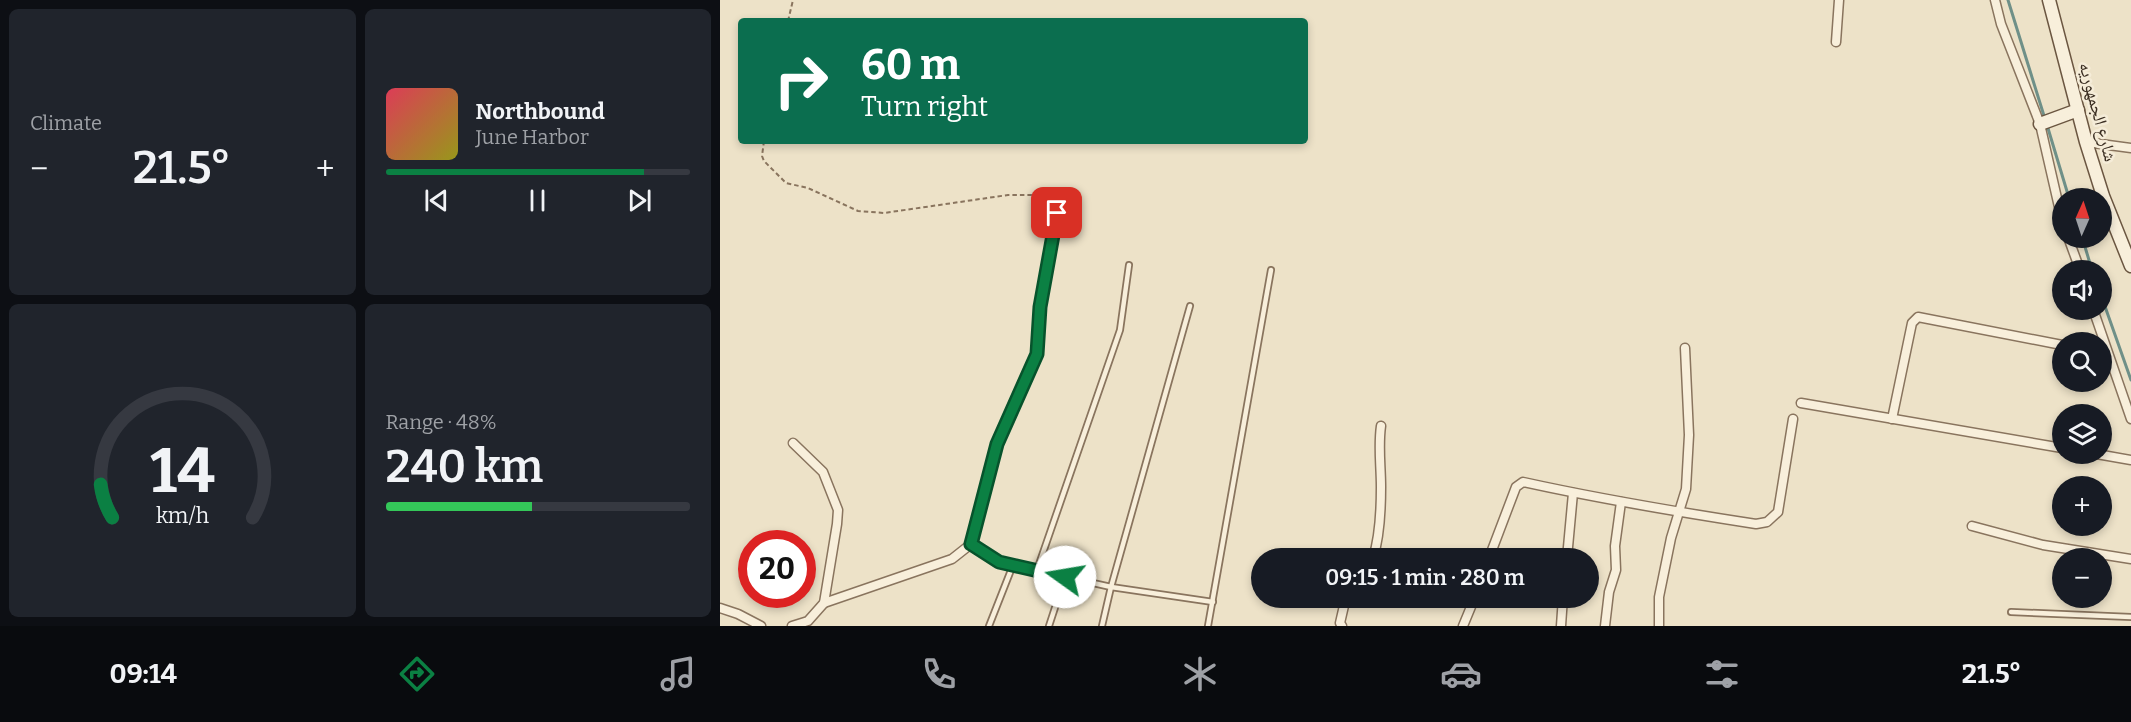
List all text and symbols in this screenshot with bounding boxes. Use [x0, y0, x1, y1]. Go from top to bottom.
text: 60 m [861, 40, 960, 90]
icon: right [762, 42, 840, 120]
street label: شارع الجمهوريه [2074, 60, 2122, 164]
text: Turn right [861, 91, 988, 123]
text: Northbound [476, 98, 605, 125]
text: Climate [30, 111, 102, 135]
text: June Harbor [476, 125, 589, 149]
text: 21.5° [133, 141, 231, 195]
text: − [30, 149, 48, 189]
text: + [316, 149, 335, 189]
icon: previous [420, 184, 453, 217]
icon: pause [521, 184, 554, 217]
icon: next [623, 184, 656, 217]
pin [1031, 187, 1082, 238]
north arrow [2052, 188, 2112, 248]
map controls [2052, 188, 2112, 608]
icon: arrive [1040, 196, 1073, 229]
button: sound [2052, 260, 2112, 320]
button: search [2052, 332, 2112, 392]
button: layers [2052, 404, 2112, 464]
text: Range · 48% [386, 410, 497, 434]
text: 14 [150, 434, 215, 509]
text: 240 km [386, 440, 543, 494]
button: + [2052, 476, 2112, 536]
text: km/h [156, 503, 209, 529]
speed limit sign: 20 [738, 530, 816, 608]
position arrow [1033, 545, 1097, 609]
button: − [2052, 548, 2112, 608]
text: 09:15 · 1 min · 280 m [1325, 564, 1525, 591]
icon: directions [396, 653, 438, 695]
icon: music [657, 653, 699, 695]
icon: phone [918, 653, 960, 695]
icon: climate [1179, 653, 1221, 695]
icon: car [1440, 653, 1482, 695]
icon: filters [1701, 653, 1743, 695]
text: 09:14 [109, 658, 177, 690]
text: 21.5° [1962, 658, 2022, 690]

